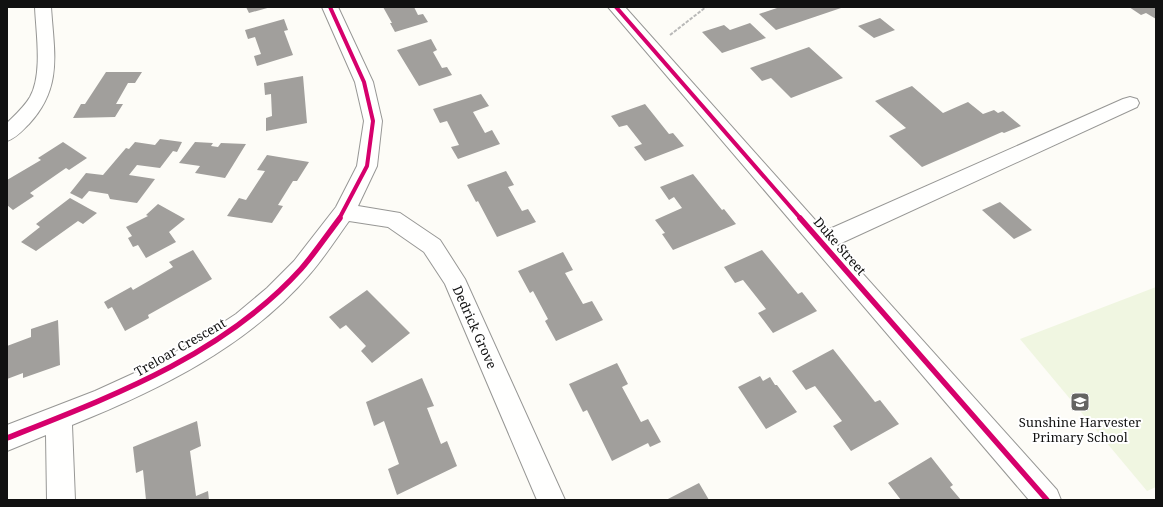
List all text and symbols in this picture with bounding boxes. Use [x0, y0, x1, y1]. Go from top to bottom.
street label: Duke Street [810, 213, 871, 279]
street label: Dedrick Grove [449, 282, 501, 372]
street label: Treloar Crescent [131, 313, 229, 380]
school or university icon: Sunshine Harvester Primary School [1069, 391, 1091, 413]
place label: Sunshine Harvester Primary School [1019, 413, 1141, 446]

